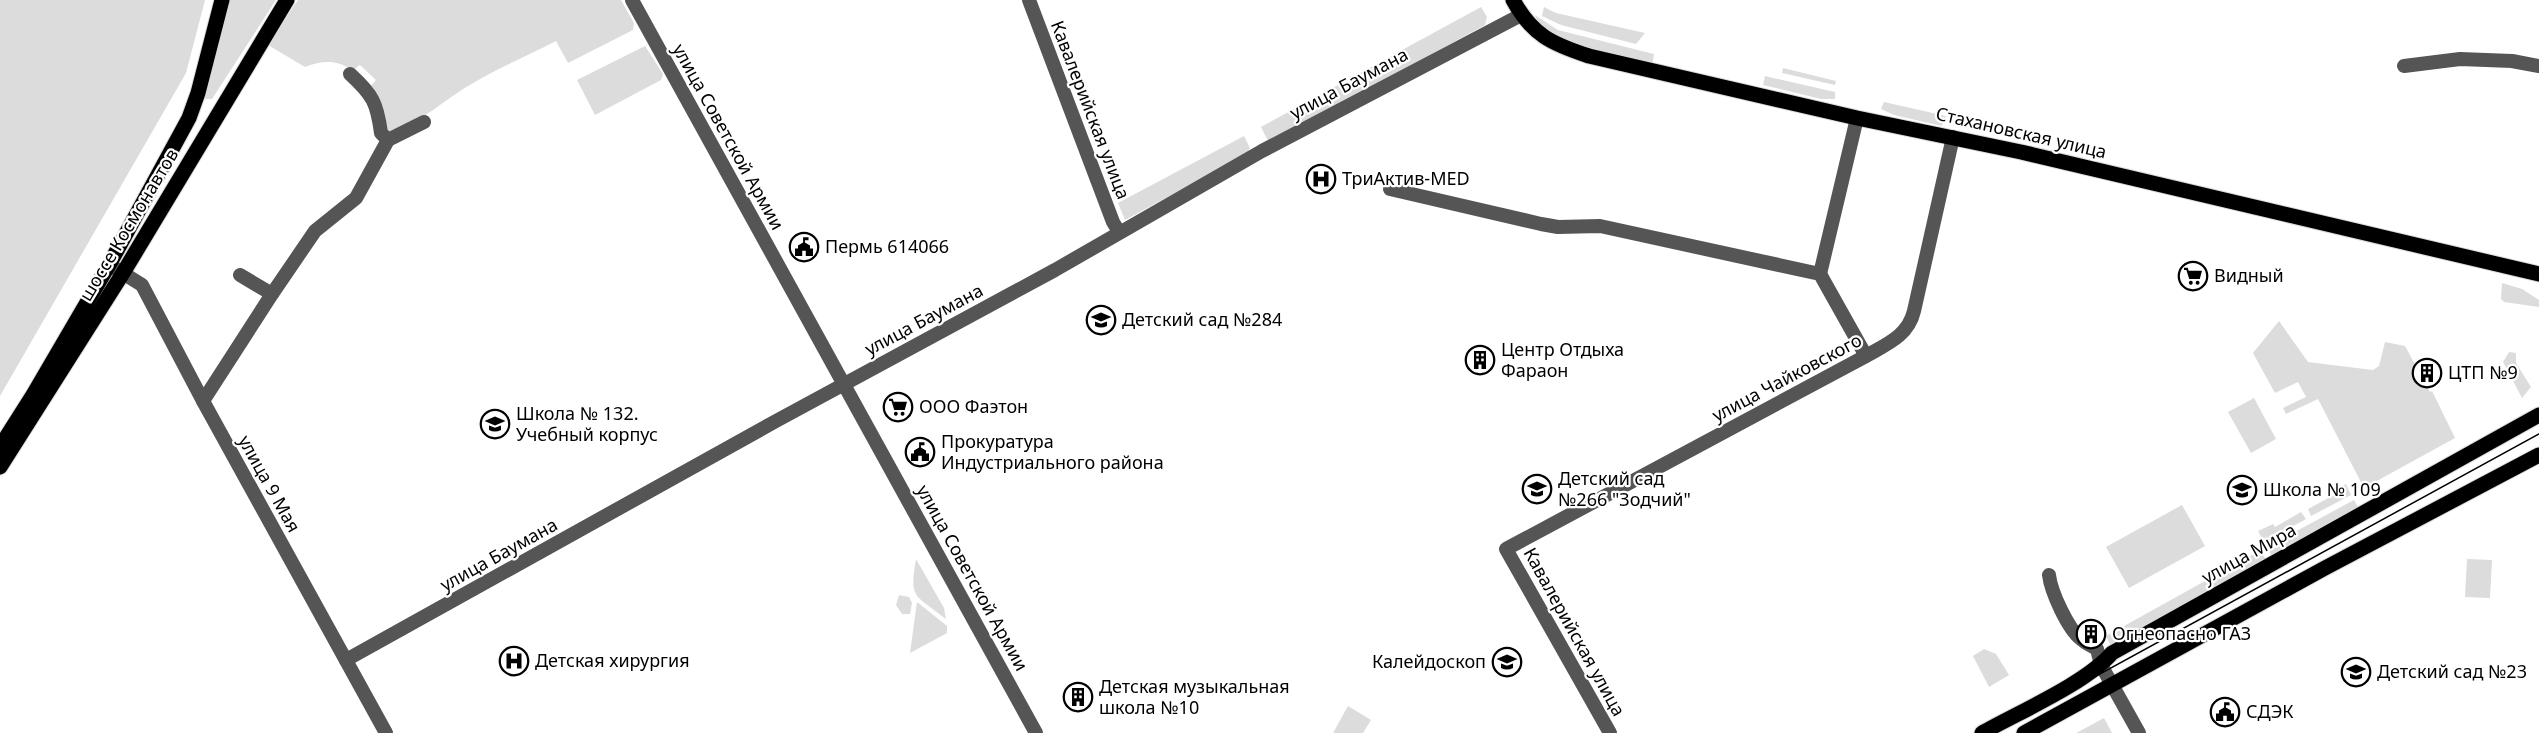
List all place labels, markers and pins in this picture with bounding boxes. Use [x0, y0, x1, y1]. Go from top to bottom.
hospital icon: ТриАктив-MED [1305, 163, 1337, 195]
place label: ТриАктив-MED [1342, 166, 1470, 190]
public building icon: Пермь 614066 [788, 231, 820, 263]
place label: Пермь 614066 [825, 234, 949, 258]
supermarket icon: Видный [2177, 260, 2209, 292]
place label: Видный [2214, 263, 2284, 287]
school or university icon: Детский сад №284 [1085, 304, 1117, 336]
place label: Детский сад №284 [1122, 307, 1282, 331]
place label: Центр Отдыха Фараон [1501, 337, 1624, 382]
building icon: Центр Отдыха Фараон [1464, 344, 1496, 376]
building icon: ЦТП №9 [2411, 357, 2443, 389]
place label: ЦТП №9 [2448, 360, 2518, 384]
supermarket icon: ООО Фаэтон [882, 391, 914, 423]
place label: ООО Фаэтон [919, 394, 1028, 418]
place label: Школа № 132. Учебный корпус [516, 401, 658, 446]
school or university icon: Школа № 132. Учебный корпус [479, 408, 511, 440]
place label: Прокуратура Индустриального района [941, 429, 1164, 474]
public building icon: Прокуратура Индустриального района [904, 436, 936, 468]
place label: Детский сад №266 "Зодчий" [1558, 466, 1691, 511]
school or university icon: Детский сад №266 "Зодчий" [1521, 473, 1553, 505]
school or university icon: Школа № 109 [2226, 474, 2258, 506]
place label: Школа № 109 [2263, 477, 2381, 501]
building icon: Огнеопасно ГАЗ [2075, 618, 2107, 650]
place label: Огнеопасно ГАЗ [2112, 621, 2251, 645]
hospital icon: Детская хирургия [498, 645, 530, 677]
school or university icon: Калейдоскоп [1491, 646, 1523, 678]
place label: Детская хирургия [535, 648, 690, 672]
place label: Калейдоскоп [1372, 649, 1486, 673]
school or university icon: Детский сад №23 [2340, 656, 2372, 688]
place label: Детский сад №23 [2377, 659, 2527, 683]
place label: Детская музыкальная школа №10 [1099, 674, 1290, 719]
building icon: Детская музыкальная школа №10 [1062, 681, 1094, 713]
public building icon: СДЭК [2209, 696, 2241, 728]
place label: СДЭК [2246, 699, 2294, 723]

